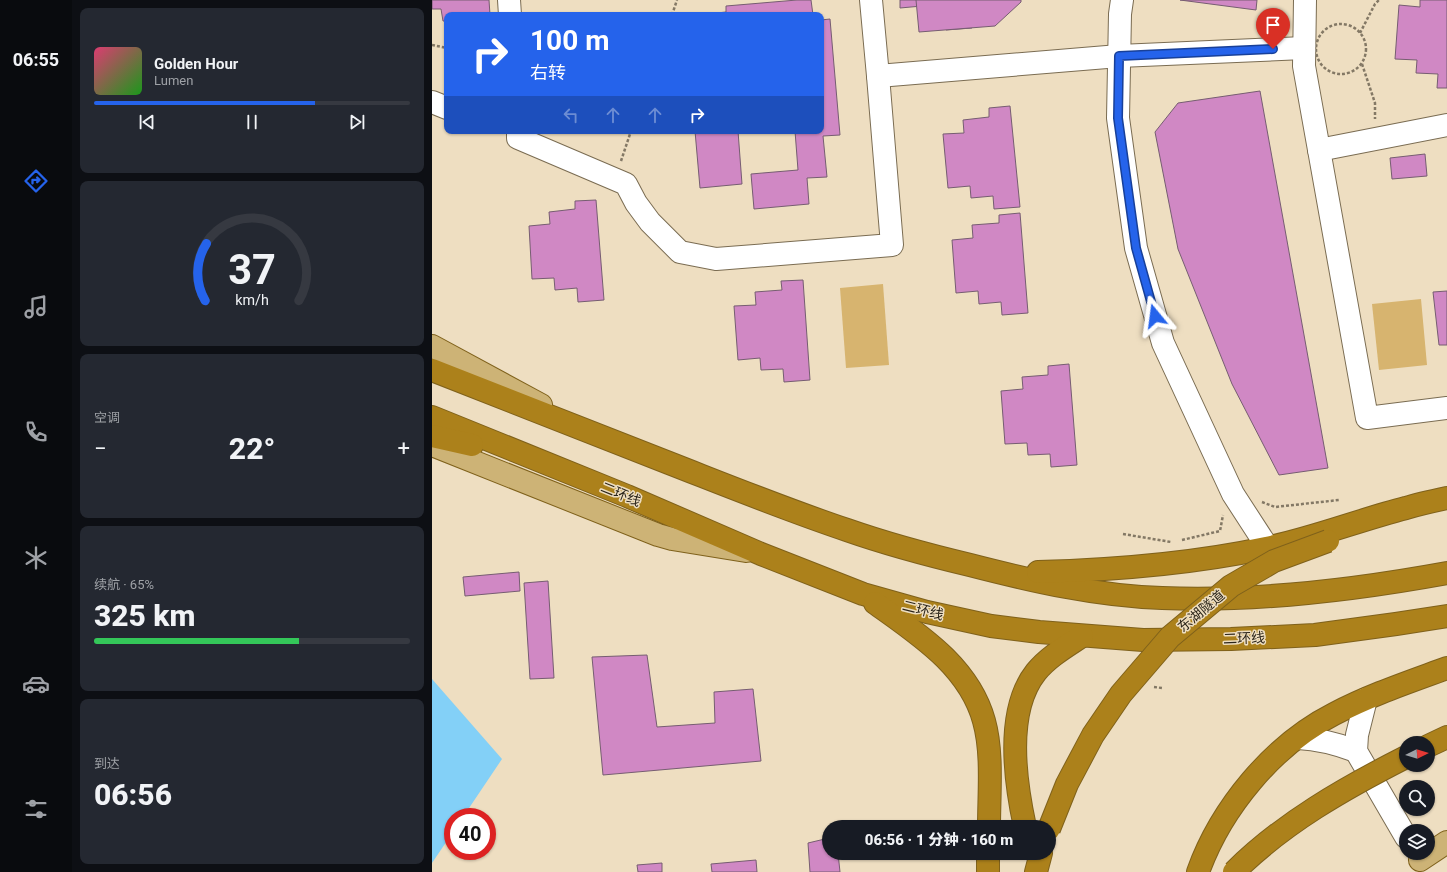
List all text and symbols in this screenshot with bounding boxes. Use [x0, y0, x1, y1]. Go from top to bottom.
pin [1256, 8, 1290, 49]
icon: arrive [1262, 14, 1284, 36]
text: 100 m [530, 24, 609, 57]
icon: right [464, 28, 516, 80]
text: 06:55 [13, 49, 59, 70]
text: Golden Hour [154, 55, 238, 73]
text: 右转 [530, 62, 566, 83]
text: Lumen [154, 73, 193, 88]
icon: left [560, 104, 582, 126]
icon: ahead [602, 104, 624, 126]
icon: ahead [644, 104, 666, 126]
icon: right [686, 104, 708, 126]
icon: previous [136, 111, 158, 133]
icon: pause [241, 111, 263, 133]
icon: next [346, 111, 368, 133]
icon: directions [22, 167, 50, 195]
text: 37 [228, 245, 276, 294]
text: km/h [235, 292, 269, 308]
icon: music [22, 293, 50, 321]
position arrow [1134, 295, 1176, 337]
text: 空调 [94, 410, 120, 425]
icon: phone [22, 418, 50, 446]
text: 22° [229, 431, 275, 466]
text: − [94, 436, 107, 461]
text: + [398, 436, 410, 461]
street label: 二环线 [599, 479, 643, 509]
icon: climate [22, 544, 50, 572]
text: 续航 · 65% [94, 577, 154, 592]
street label: 东湖隧道 [1174, 587, 1228, 635]
street label: 二环线 [901, 597, 945, 623]
text: 325 km [94, 598, 196, 633]
street label: 二环线 [1223, 629, 1265, 647]
icon: car [22, 670, 50, 698]
north arrow [1399, 736, 1435, 772]
map controls [1399, 736, 1435, 860]
text: 到达 [94, 756, 120, 771]
text: 06:56 [94, 777, 172, 812]
button: search [1399, 780, 1435, 816]
icon: filters [22, 795, 50, 823]
speed limit sign: 40 [444, 808, 496, 860]
button: layers [1399, 824, 1435, 860]
text: 06:56 · 1 分钟 · 160 m [865, 831, 1013, 849]

